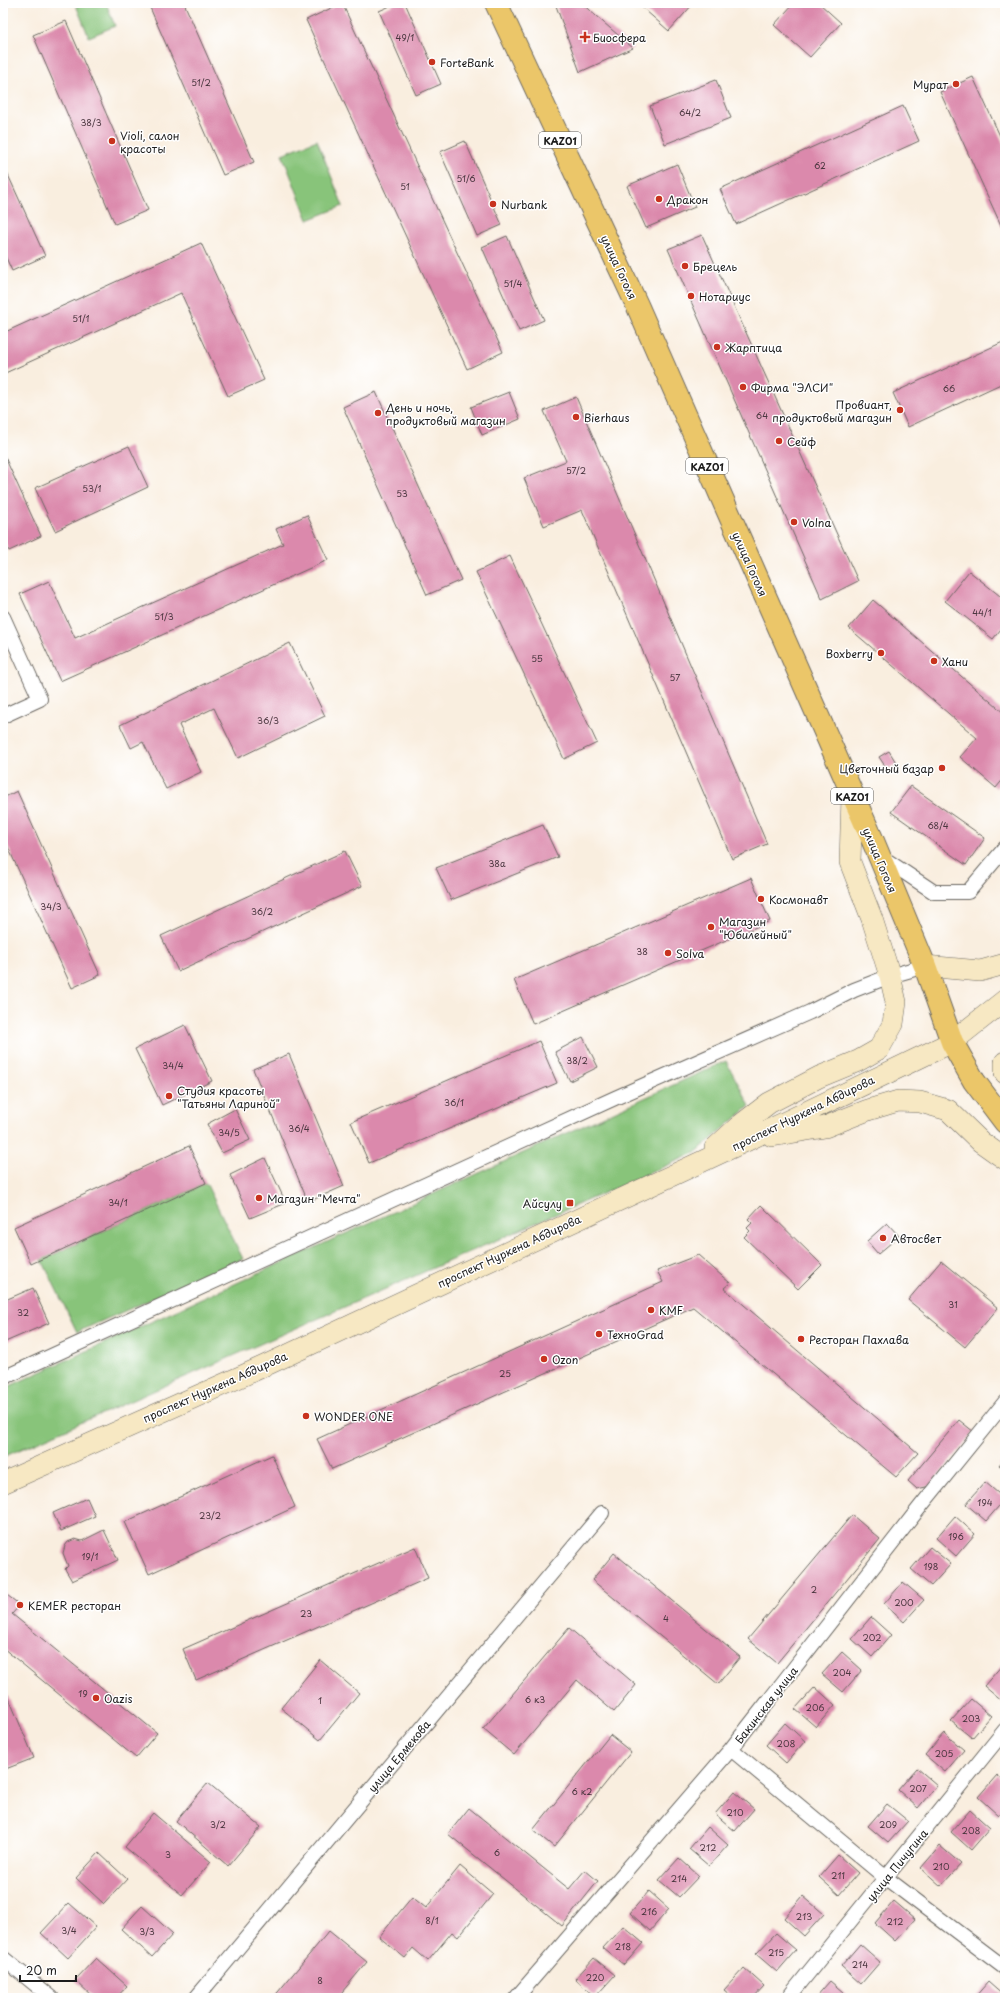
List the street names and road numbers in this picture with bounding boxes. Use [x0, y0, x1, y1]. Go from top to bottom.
road number: KАZ01 [539, 132, 581, 148]
street label: улица Гоголя [597, 232, 641, 302]
road number: KАZ01 [686, 458, 728, 474]
street label: улица Гоголя [728, 529, 772, 599]
road number: KАZ01 [831, 788, 873, 804]
street label: улица Гоголя [859, 825, 901, 895]
street label: проспект Нуркена Абдирова [729, 1071, 877, 1155]
street label: проспект Нуркена Абдирова [434, 1210, 584, 1292]
street label: проспект Нуркена Абдирова [140, 1347, 290, 1427]
street label: Бакинская улица [730, 1663, 802, 1747]
street label: улица Ермекова [364, 1716, 434, 1796]
street label: улица Пичугина [862, 1825, 932, 1905]

